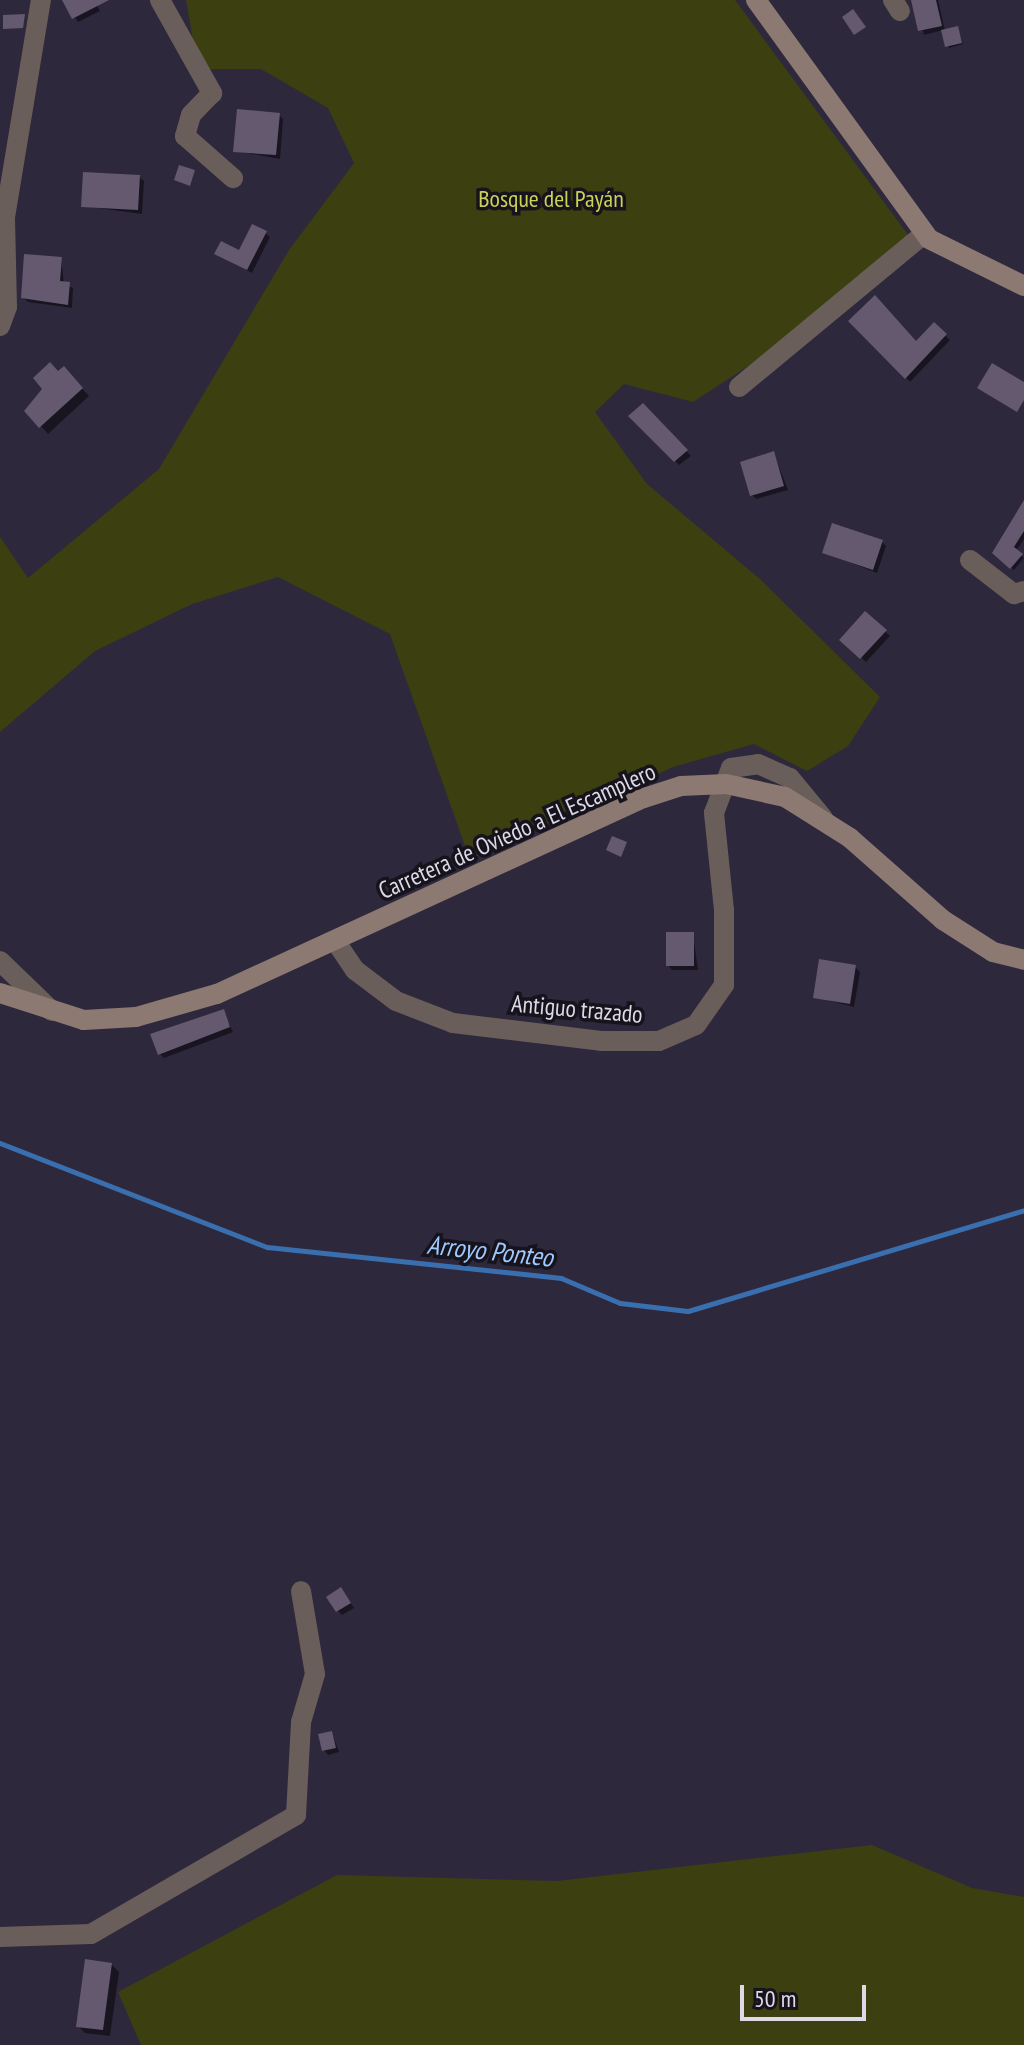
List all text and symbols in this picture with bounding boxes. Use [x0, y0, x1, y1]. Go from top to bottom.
park label: Bosque del Payán [478, 185, 624, 213]
street label: Carretera de Oviedo a El Escamplero [374, 757, 660, 905]
street label: Antiguo trazado [510, 989, 644, 1029]
water label: Arroyo Ponteo [426, 1229, 554, 1273]
scale bar [744, 1969, 870, 2019]
text: 50 m [754, 1983, 796, 2014]

